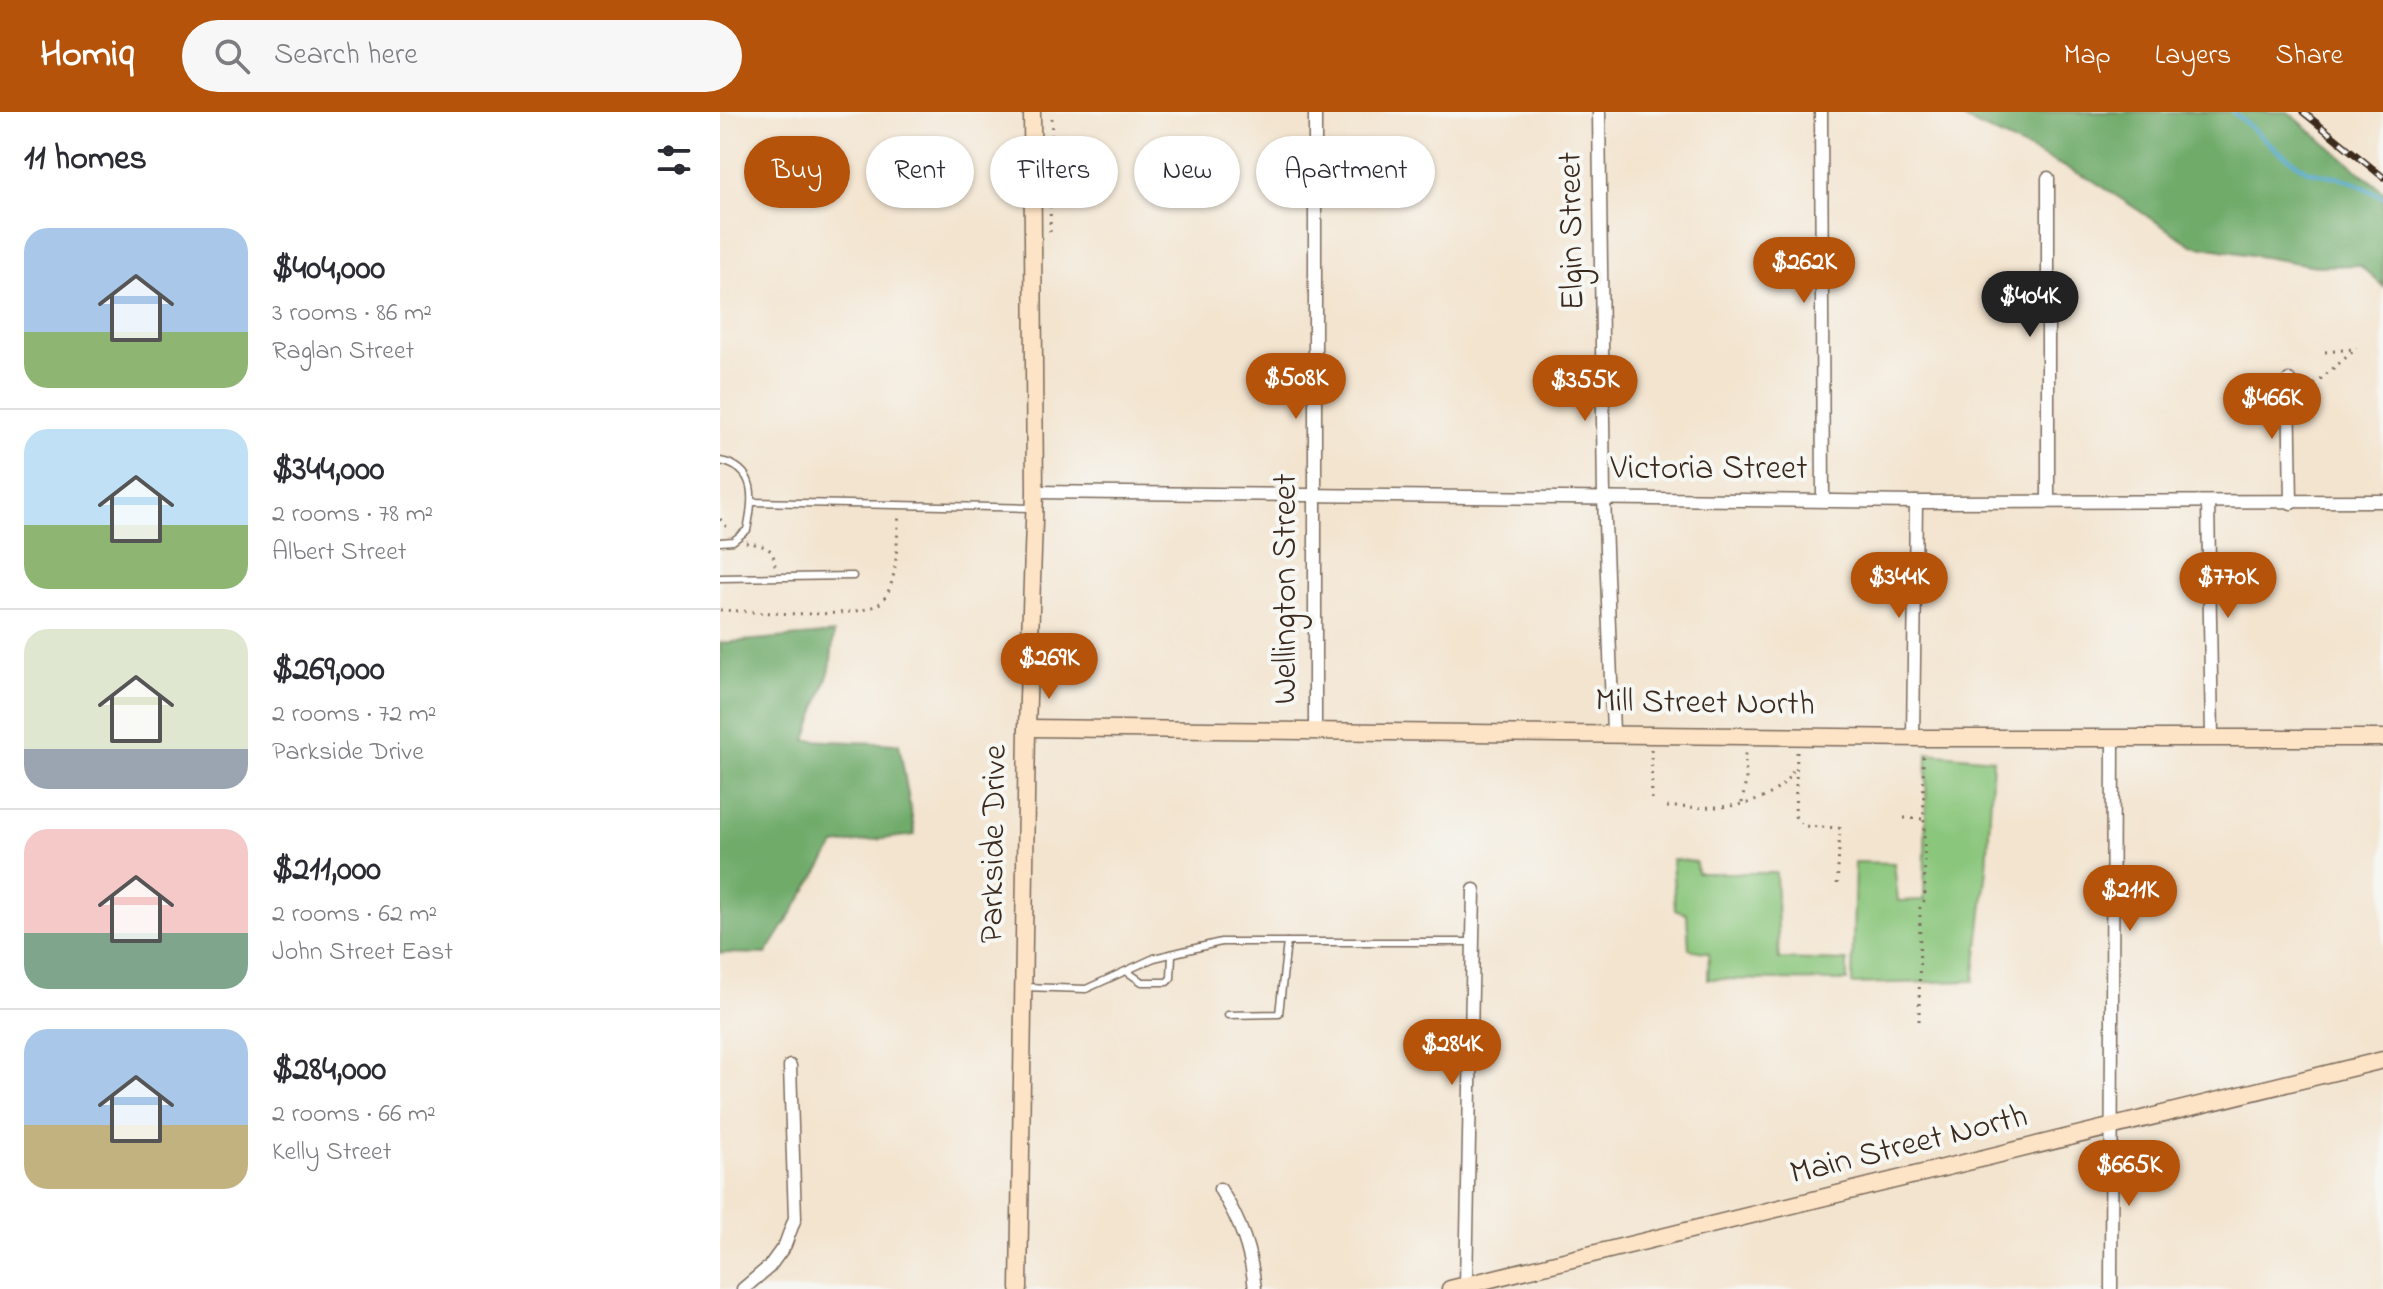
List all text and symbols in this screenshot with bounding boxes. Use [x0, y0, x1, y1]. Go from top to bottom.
search box [182, 20, 742, 92]
text: Homiq [40, 28, 134, 84]
icon: search [210, 34, 254, 78]
text: Search here [274, 34, 418, 78]
text: Map [2063, 36, 2111, 77]
text: Layers [2155, 36, 2231, 77]
text: Share [2275, 36, 2343, 77]
text: 11 homes [24, 135, 147, 185]
chip: Buy [744, 136, 850, 208]
chip: Rent [866, 136, 974, 208]
chip: Filters [990, 136, 1118, 208]
chip: New [1134, 136, 1240, 208]
chip: Apartment [1256, 136, 1435, 208]
icon: filters [652, 138, 696, 182]
street label: Elgin Street [1547, 151, 1599, 311]
pin: $262K [1748, 237, 1860, 305]
text: $262K [1771, 244, 1837, 282]
text: $404,000 [272, 245, 385, 295]
icon: home [88, 260, 184, 356]
pin: $404K [1974, 271, 2086, 339]
text: $404K [2000, 278, 2061, 316]
text: 3 rooms · 86 m² [272, 295, 432, 333]
text: Raglan Street [272, 333, 414, 371]
pin: $508K [1240, 353, 1352, 421]
pin: $355K [1529, 355, 1641, 423]
text: $508K [1264, 360, 1328, 398]
text: $355K [1551, 362, 1619, 400]
pin: $466K [2216, 373, 2328, 441]
text: $466K [2241, 380, 2303, 418]
street label: Victoria Street [1609, 445, 1808, 495]
text: $344,000 [272, 446, 385, 496]
icon: home [88, 461, 184, 557]
street label: Wellington Street [1262, 473, 1312, 705]
text: 2 rooms · 78 m² [272, 496, 433, 534]
text: Albert Street [272, 534, 407, 572]
pin: $344K [1843, 552, 1955, 620]
pin: $770K [2172, 552, 2284, 620]
text: $344K [1869, 559, 1929, 597]
text: $770K [2198, 559, 2259, 597]
pin: $269K [993, 633, 1105, 701]
text: $269K [1019, 640, 1079, 678]
text: $269,000 [272, 646, 385, 696]
icon: home [88, 661, 184, 757]
street label: Mill Street North [1595, 677, 1815, 731]
text: 2 rooms · 72 m² [272, 696, 437, 734]
text: Parkside Drive [272, 734, 424, 772]
street label: Parkside Drive [968, 743, 1022, 944]
text: $211,000 [272, 846, 381, 896]
icon: home [88, 861, 184, 957]
pin: $211K [2074, 865, 2186, 933]
text: $211K [2101, 872, 2159, 910]
text: 2 rooms · 62 m² [272, 896, 437, 934]
text: John Street East [272, 934, 453, 972]
pin: $284K [1396, 1019, 1508, 1087]
text: $284K [1421, 1026, 1483, 1064]
text: $284,000 [272, 1046, 386, 1096]
icon: home [88, 1061, 184, 1157]
street label: Main Street North [1785, 1092, 2033, 1200]
text: 2 rooms · 66 m² [272, 1096, 436, 1134]
text: Kelly Street [272, 1134, 391, 1172]
pin: $665K [2073, 1140, 2185, 1208]
text: $665K [2096, 1147, 2162, 1185]

